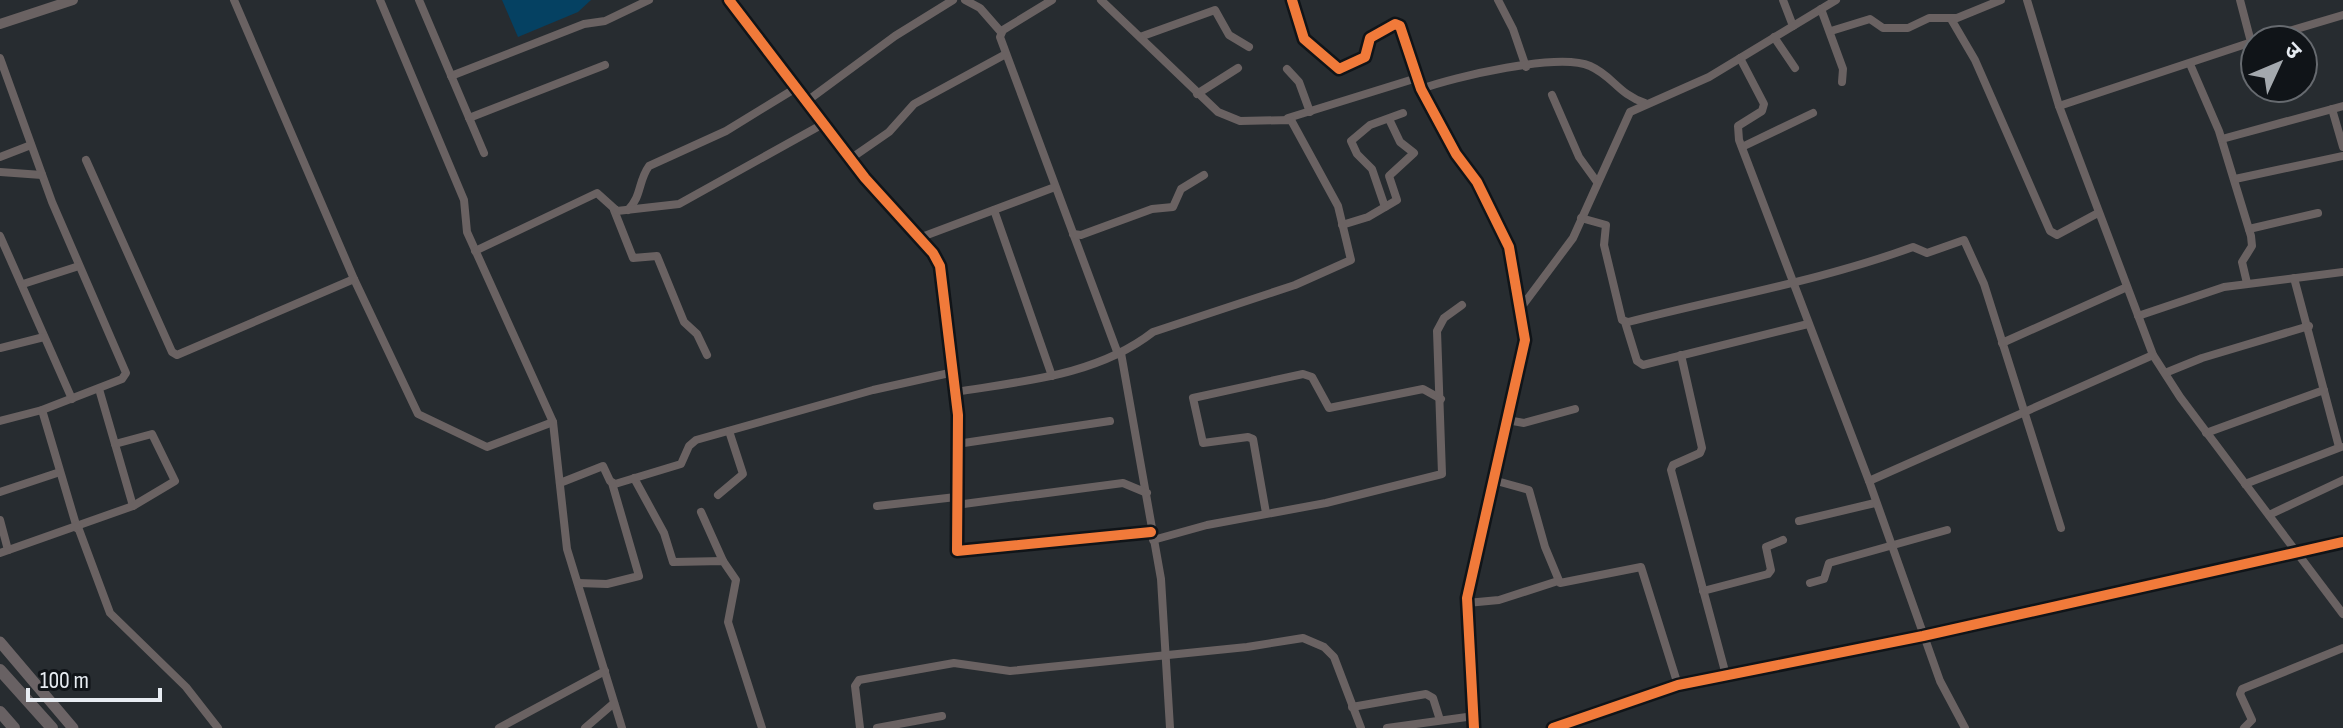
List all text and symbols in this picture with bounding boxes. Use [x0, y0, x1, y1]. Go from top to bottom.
north arrow [2239, 24, 2319, 104]
text: उ [2278, 37, 2307, 66]
scale bar [28, 652, 160, 702]
text: 100 m [40, 666, 89, 695]

